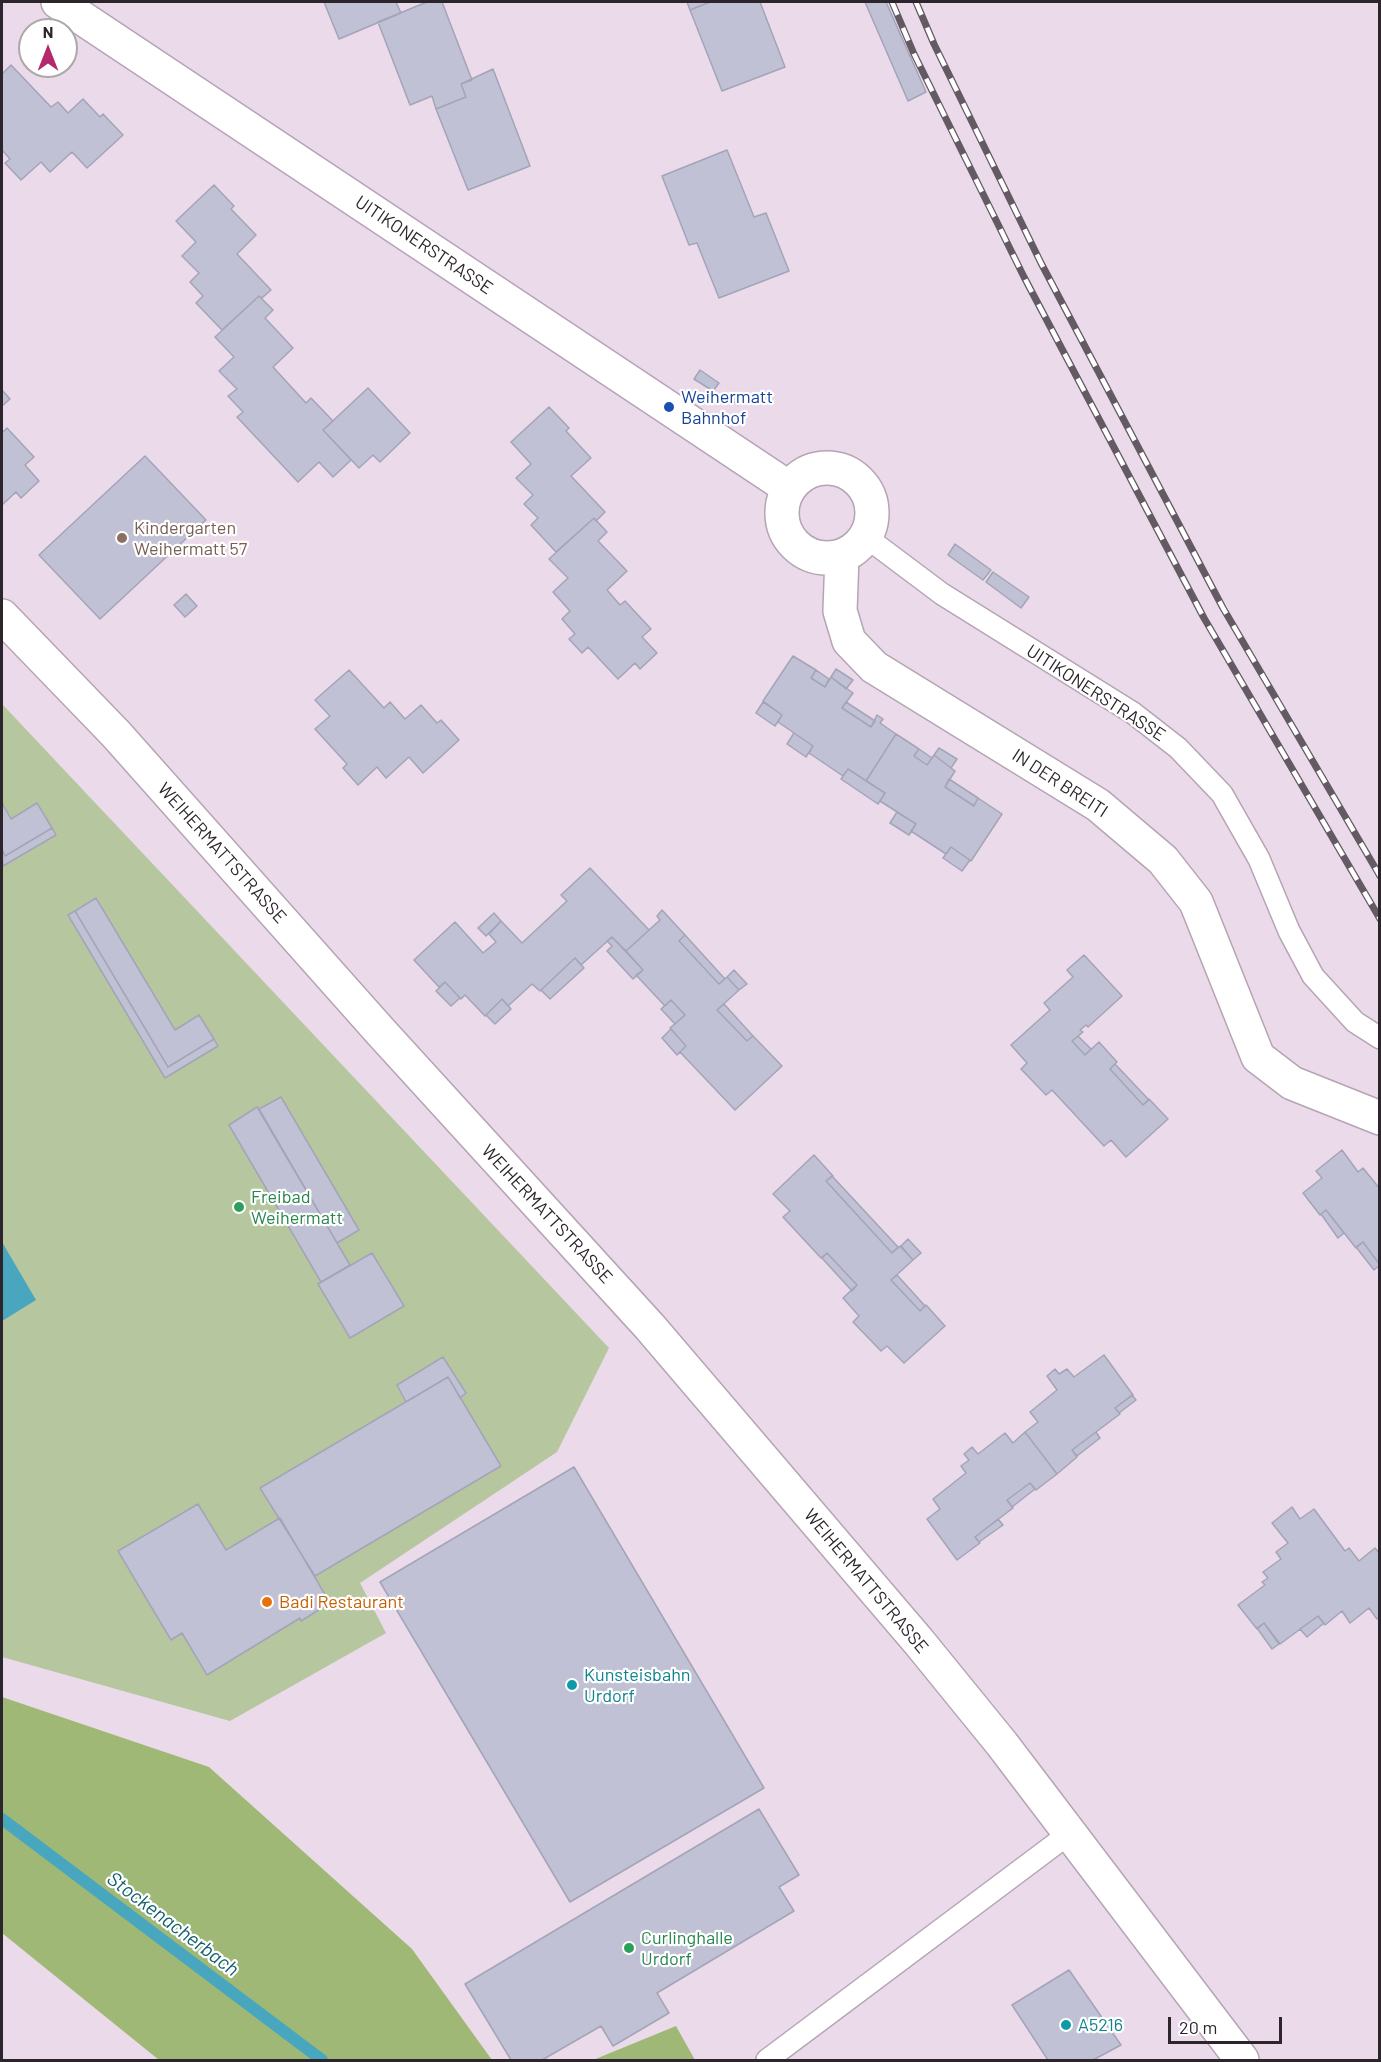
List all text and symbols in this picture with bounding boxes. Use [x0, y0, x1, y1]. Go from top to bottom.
north arrow [18, 18, 78, 78]
text: N [43, 22, 53, 41]
street label: UITIKONERSTRASSE [351, 191, 497, 299]
place label: Weihermatt Bahnhof [681, 386, 773, 428]
marker: Weihermatt Bahnhof [662, 400, 676, 414]
place label: Kindergarten Weihermatt 57 [134, 517, 247, 560]
marker: Kindergarten Weihermatt 57 [115, 531, 129, 545]
street label: UITIKONERSTRASSE [1022, 640, 1170, 746]
street label: IN DER BREITI [1008, 744, 1112, 822]
street label: WEIHERMATTSTRASSE [153, 778, 291, 928]
street label: WEIHERMATTSTRASSE [477, 1140, 617, 1288]
place label: Freibad Weihermatt [251, 1186, 343, 1228]
marker: Freibad Weihermatt [232, 1200, 246, 1214]
street label: WEIHERMATTSTRASSE [799, 1504, 933, 1658]
place label: Badi Restaurant [279, 1591, 404, 1613]
marker: Badi Restaurant [260, 1595, 274, 1609]
place label: Kunsteisbahn Urdorf [584, 1664, 691, 1706]
marker: Kunsteisbahn Urdorf [565, 1678, 579, 1692]
water label: Stockenacherbach [102, 1867, 244, 1981]
place label: Curlinghalle Urdorf [641, 1927, 733, 1970]
marker: Curlinghalle Urdorf [622, 1941, 636, 1955]
scale bar [1171, 2005, 1285, 2043]
place label: A5216 [1078, 2014, 1123, 2036]
text: 20 m [1179, 2016, 1217, 2038]
marker: A5216 [1059, 2018, 1073, 2032]

